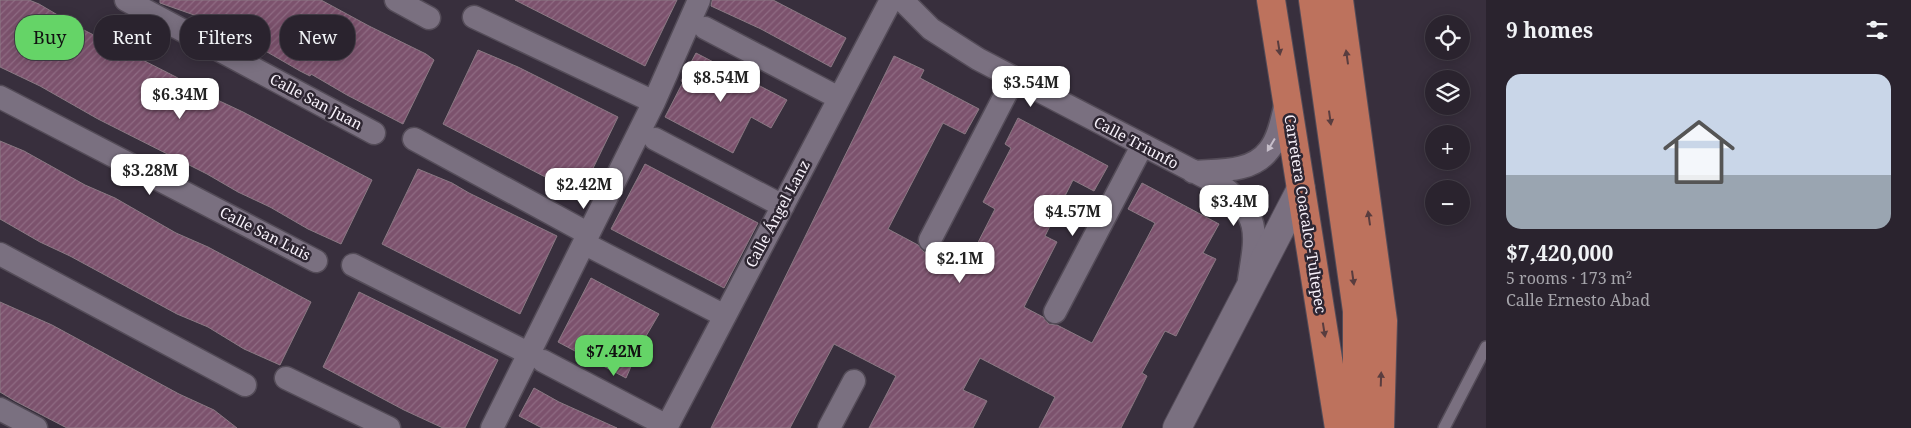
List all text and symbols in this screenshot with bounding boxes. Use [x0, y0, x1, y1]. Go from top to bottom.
chip: Buy [15, 15, 84, 60]
chip: Rent [94, 15, 170, 60]
chip: Filters [180, 15, 270, 60]
chip: New [280, 15, 355, 60]
map controls [1425, 15, 1470, 225]
button: locate [1425, 15, 1470, 60]
text: 9 homes [1506, 16, 1593, 44]
icon: filters [1863, 16, 1891, 44]
one-way arrow [1275, 40, 1283, 56]
one-way arrow [1343, 48, 1351, 64]
pin: $8.54M [680, 61, 762, 103]
text: $8.54M [693, 66, 749, 88]
pin: $3.54M [990, 66, 1072, 108]
street label: Calle San Juan [267, 68, 367, 134]
button: layers [1425, 70, 1470, 115]
text: $3.54M [1003, 71, 1059, 93]
pin: $6.34M [139, 78, 221, 120]
text: $6.34M [152, 83, 208, 105]
icon: home [1654, 107, 1744, 197]
one-way arrow [1326, 110, 1334, 126]
street label: Calle Triunfo [1091, 111, 1182, 173]
street label: Carretera Coacalco-Tultepec [1280, 113, 1332, 315]
button: + [1425, 125, 1470, 170]
one-way arrow [1267, 139, 1276, 152]
pin: $3.28M [109, 154, 191, 196]
street label: Calle Ángel Lanz [740, 156, 814, 271]
text: $3.28M [122, 159, 178, 181]
pin: $2.42M [543, 168, 625, 210]
text: $2.42M [556, 173, 612, 195]
button: − [1425, 180, 1470, 225]
pin: $3.4M [1199, 184, 1269, 227]
text: $3.4M [1210, 190, 1258, 212]
pin: $4.57M [1032, 194, 1114, 237]
text: $4.57M [1045, 200, 1101, 222]
street label: Calle San Luis [217, 202, 315, 265]
one-way arrow [1365, 209, 1373, 225]
text: $7,420,000 [1506, 239, 1613, 267]
pin: $2.1M [925, 242, 995, 284]
text: $2.1M [936, 247, 984, 269]
text: 5 rooms · 173 m² [1506, 267, 1632, 289]
one-way arrow [1349, 271, 1357, 287]
text: Calle Ernesto Abad [1506, 289, 1650, 311]
one-way arrow [1320, 322, 1328, 338]
pin: $7.42M [573, 334, 655, 377]
text: $7.42M [586, 340, 642, 362]
one-way arrow [1378, 371, 1386, 387]

